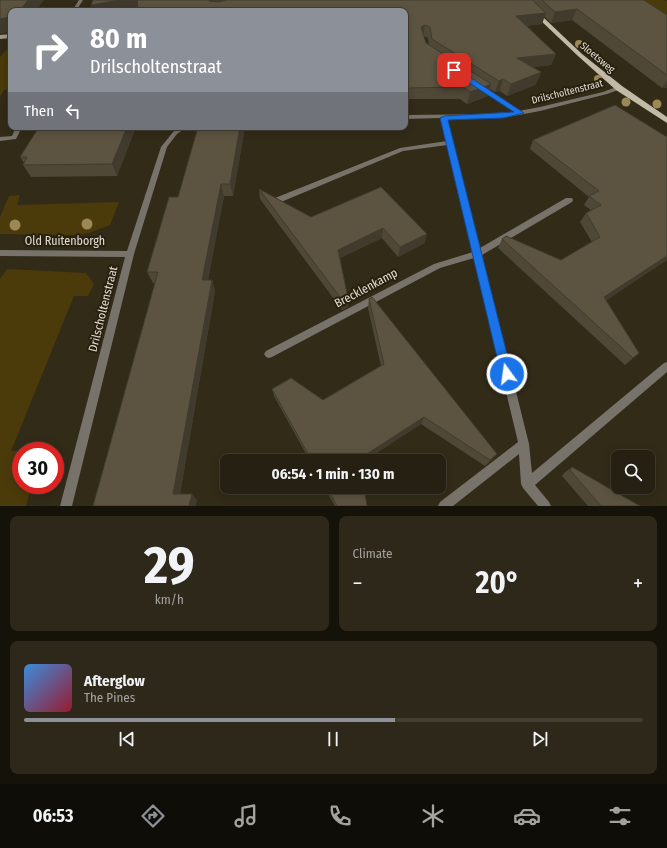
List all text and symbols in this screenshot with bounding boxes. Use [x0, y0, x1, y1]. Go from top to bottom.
text: 80 m [90, 22, 147, 55]
icon: right [24, 24, 76, 76]
street label: Sloetsweg [578, 40, 617, 76]
pin [437, 53, 471, 87]
text: Drilscholtenstraat [90, 56, 222, 78]
icon: arrive [443, 59, 465, 81]
street label: Drilscholtenstraat [530, 77, 605, 107]
icon: left [62, 100, 84, 122]
text: Then [24, 102, 54, 120]
street label: Old Ruitenborgh [25, 234, 105, 248]
street label: Drilscholtenstraat [86, 265, 120, 353]
street label: Brecklenkamp [332, 266, 400, 310]
position arrow [486, 353, 528, 395]
speed limit sign: 30 [12, 442, 64, 494]
map controls [611, 450, 655, 494]
button: search [611, 450, 655, 494]
text: 06:54 · 1 min · 130 m [272, 465, 394, 483]
text: 29 [144, 534, 195, 597]
text: Climate [353, 546, 393, 561]
text: 20° [476, 565, 520, 601]
text: − [353, 570, 362, 597]
text: + [633, 570, 643, 597]
text: km/h [155, 592, 184, 607]
text: Afterglow [84, 672, 145, 690]
text: The Pines [84, 690, 135, 705]
icon: previous [116, 728, 138, 750]
icon: pause [322, 728, 344, 750]
icon: next [529, 728, 551, 750]
icon: directions [139, 802, 167, 830]
icon: music [232, 802, 260, 830]
icon: phone [326, 802, 354, 830]
icon: climate [419, 802, 447, 830]
icon: car [513, 802, 541, 830]
icon: filters [606, 802, 634, 830]
text: 06:53 [33, 805, 73, 827]

